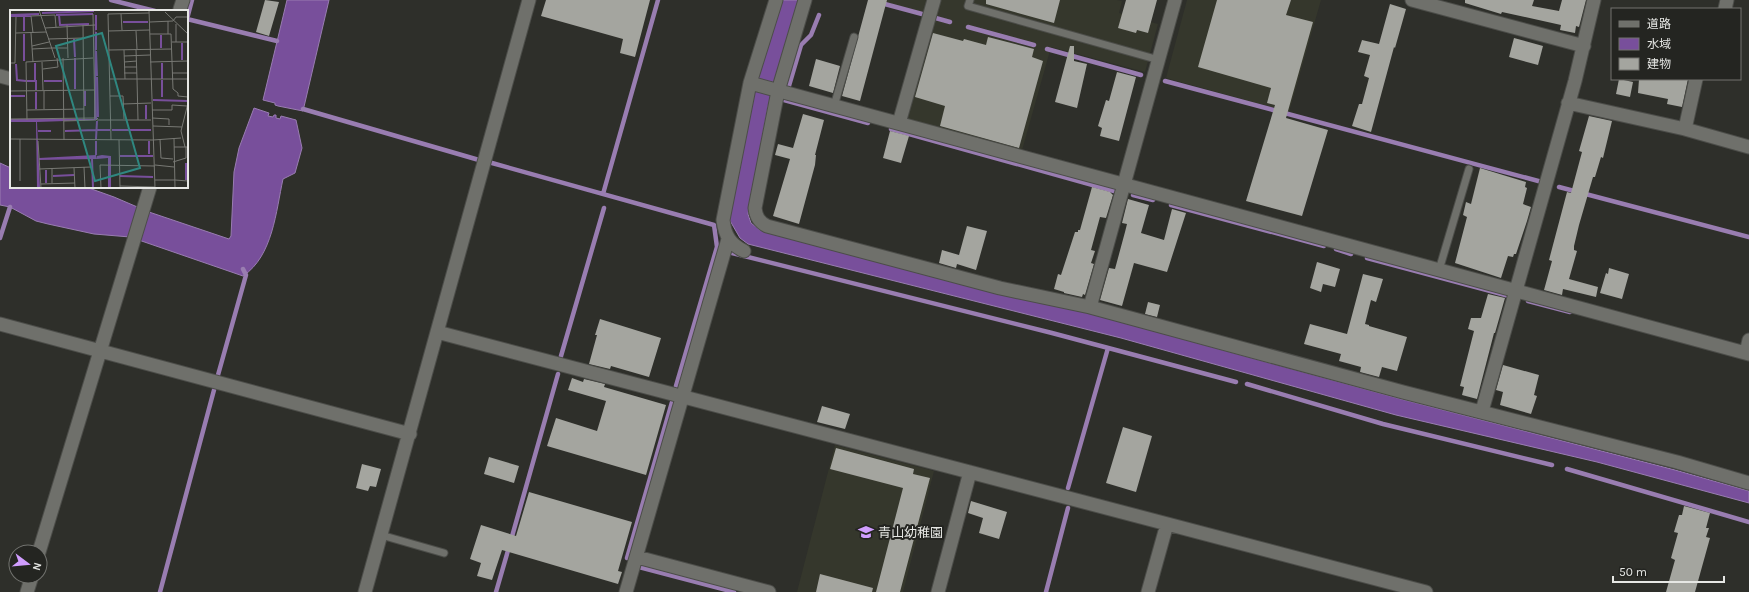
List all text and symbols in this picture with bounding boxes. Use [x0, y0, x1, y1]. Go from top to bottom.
legend [1611, 8, 1741, 80]
inset map [10, 10, 188, 188]
text: 道路 [1647, 17, 1671, 31]
text: 水域 [1647, 37, 1671, 51]
text: 建物 [1647, 57, 1671, 71]
school or university icon: 青山幼稚園 [857, 523, 875, 541]
place label: 青山幼稚園 [878, 525, 943, 540]
north arrow [8, 544, 48, 584]
scale bar [1613, 558, 1724, 584]
text: N [30, 561, 44, 572]
text: 50 m [1619, 565, 1647, 579]

